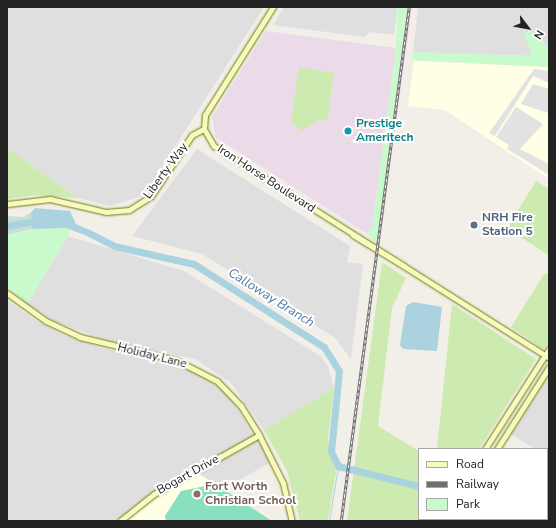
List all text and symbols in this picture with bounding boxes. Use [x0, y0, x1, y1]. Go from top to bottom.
north arrow [508, 8, 548, 48]
text: N [530, 27, 547, 42]
place label: Prestige Ameritech [356, 117, 413, 145]
marker: Prestige Ameritech [343, 126, 353, 136]
street label: Liberty Way [141, 140, 191, 202]
street label: Iron Horse Boulevard [214, 142, 318, 216]
place label: NRH Fire Station 5 [482, 211, 533, 239]
marker: NRH Fire Station 5 [469, 220, 479, 230]
water label: Calloway Branch [225, 265, 317, 331]
street label: Holiday Lane [116, 340, 188, 372]
legend [418, 448, 548, 520]
street label: Bogart Drive [155, 452, 221, 498]
text: Road [456, 456, 484, 472]
text: Railway [456, 476, 499, 492]
place label: Fort Worth Christian School [205, 480, 296, 508]
marker: Fort Worth Christian School [192, 489, 202, 499]
text: Park [456, 496, 480, 512]

